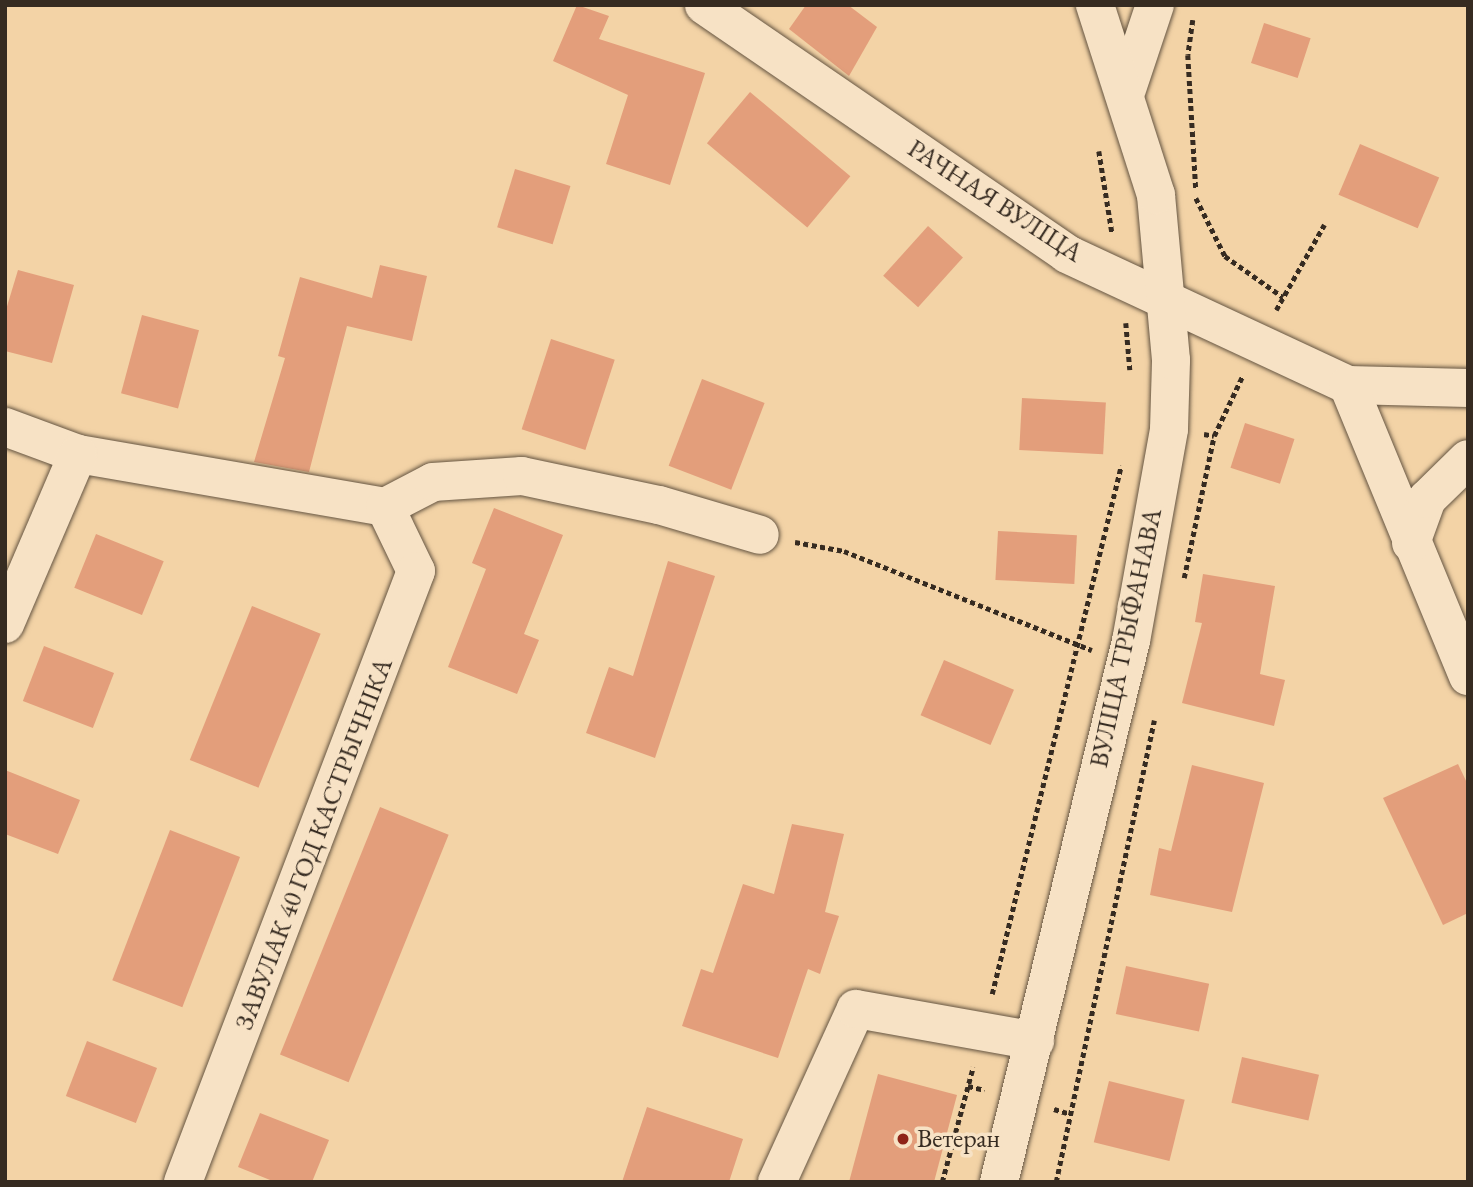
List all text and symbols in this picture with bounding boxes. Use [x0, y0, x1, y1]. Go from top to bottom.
street label: РАЧНАЯ ВУЛІЦА [902, 133, 1088, 269]
street label: ВУЛІЦА ТРЫФАНАВА [1083, 506, 1169, 770]
street label: ЗАВУЛАК 40 ГОД КАСТРЫЧНІКА [229, 654, 399, 1034]
place label: Ветеран [917, 1123, 1000, 1155]
marker: Ветеран [895, 1131, 911, 1147]

